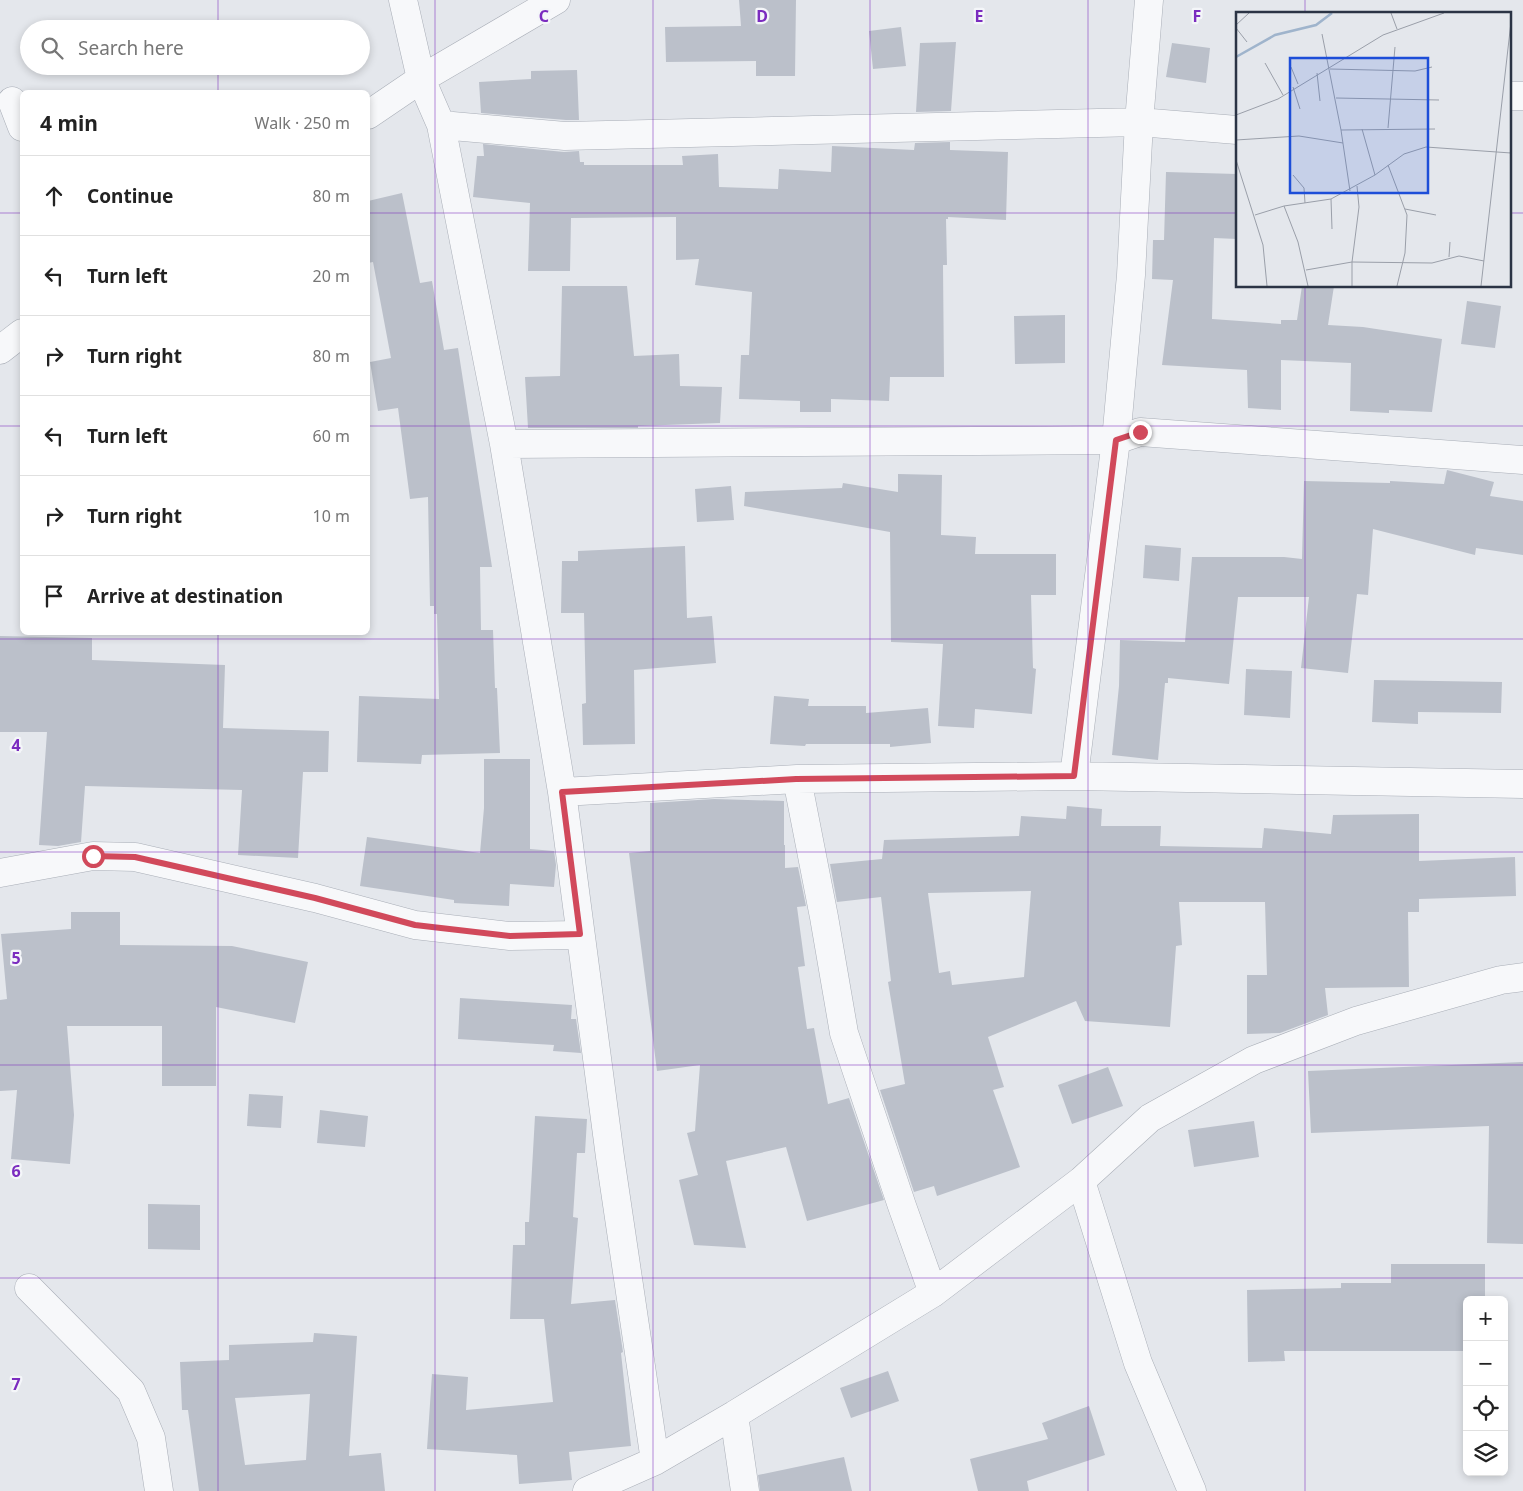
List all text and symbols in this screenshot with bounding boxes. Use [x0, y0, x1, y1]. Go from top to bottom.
text: C [539, 5, 549, 27]
text: D [756, 5, 768, 27]
text: E [975, 5, 984, 27]
text: F [1193, 5, 1201, 27]
inset map [1236, 12, 1510, 288]
search box [20, 20, 370, 75]
icon: search [38, 34, 66, 62]
text: Search here [78, 35, 184, 61]
text: 4 min [40, 109, 98, 137]
text: Walk · 250 m [255, 112, 350, 134]
icon: ahead [40, 182, 68, 210]
text: Continue [87, 183, 173, 209]
text: 80 m [313, 185, 350, 207]
icon: left [40, 262, 68, 290]
text: Turn left [87, 263, 168, 289]
text: 20 m [313, 265, 350, 287]
icon: right [40, 342, 68, 370]
text: Turn right [87, 343, 182, 369]
text: 80 m [313, 345, 350, 367]
route end [1129, 421, 1152, 444]
icon: left [40, 422, 68, 450]
text: Turn left [87, 423, 168, 449]
text: 60 m [313, 425, 350, 447]
icon: right [40, 502, 68, 530]
text: Turn right [87, 503, 182, 529]
text: 10 m [313, 505, 350, 527]
icon: arrive [40, 582, 68, 610]
text: Arrive at destination [87, 583, 283, 609]
text: 4 [11, 734, 21, 756]
route start [82, 845, 105, 868]
text: 5 [11, 947, 21, 969]
text: 6 [11, 1160, 21, 1182]
map controls [1463, 1296, 1508, 1476]
button: + [1463, 1296, 1508, 1341]
button: − [1463, 1341, 1508, 1386]
text: 7 [11, 1373, 21, 1395]
button: locate [1463, 1386, 1508, 1431]
button: layers [1463, 1431, 1508, 1476]

